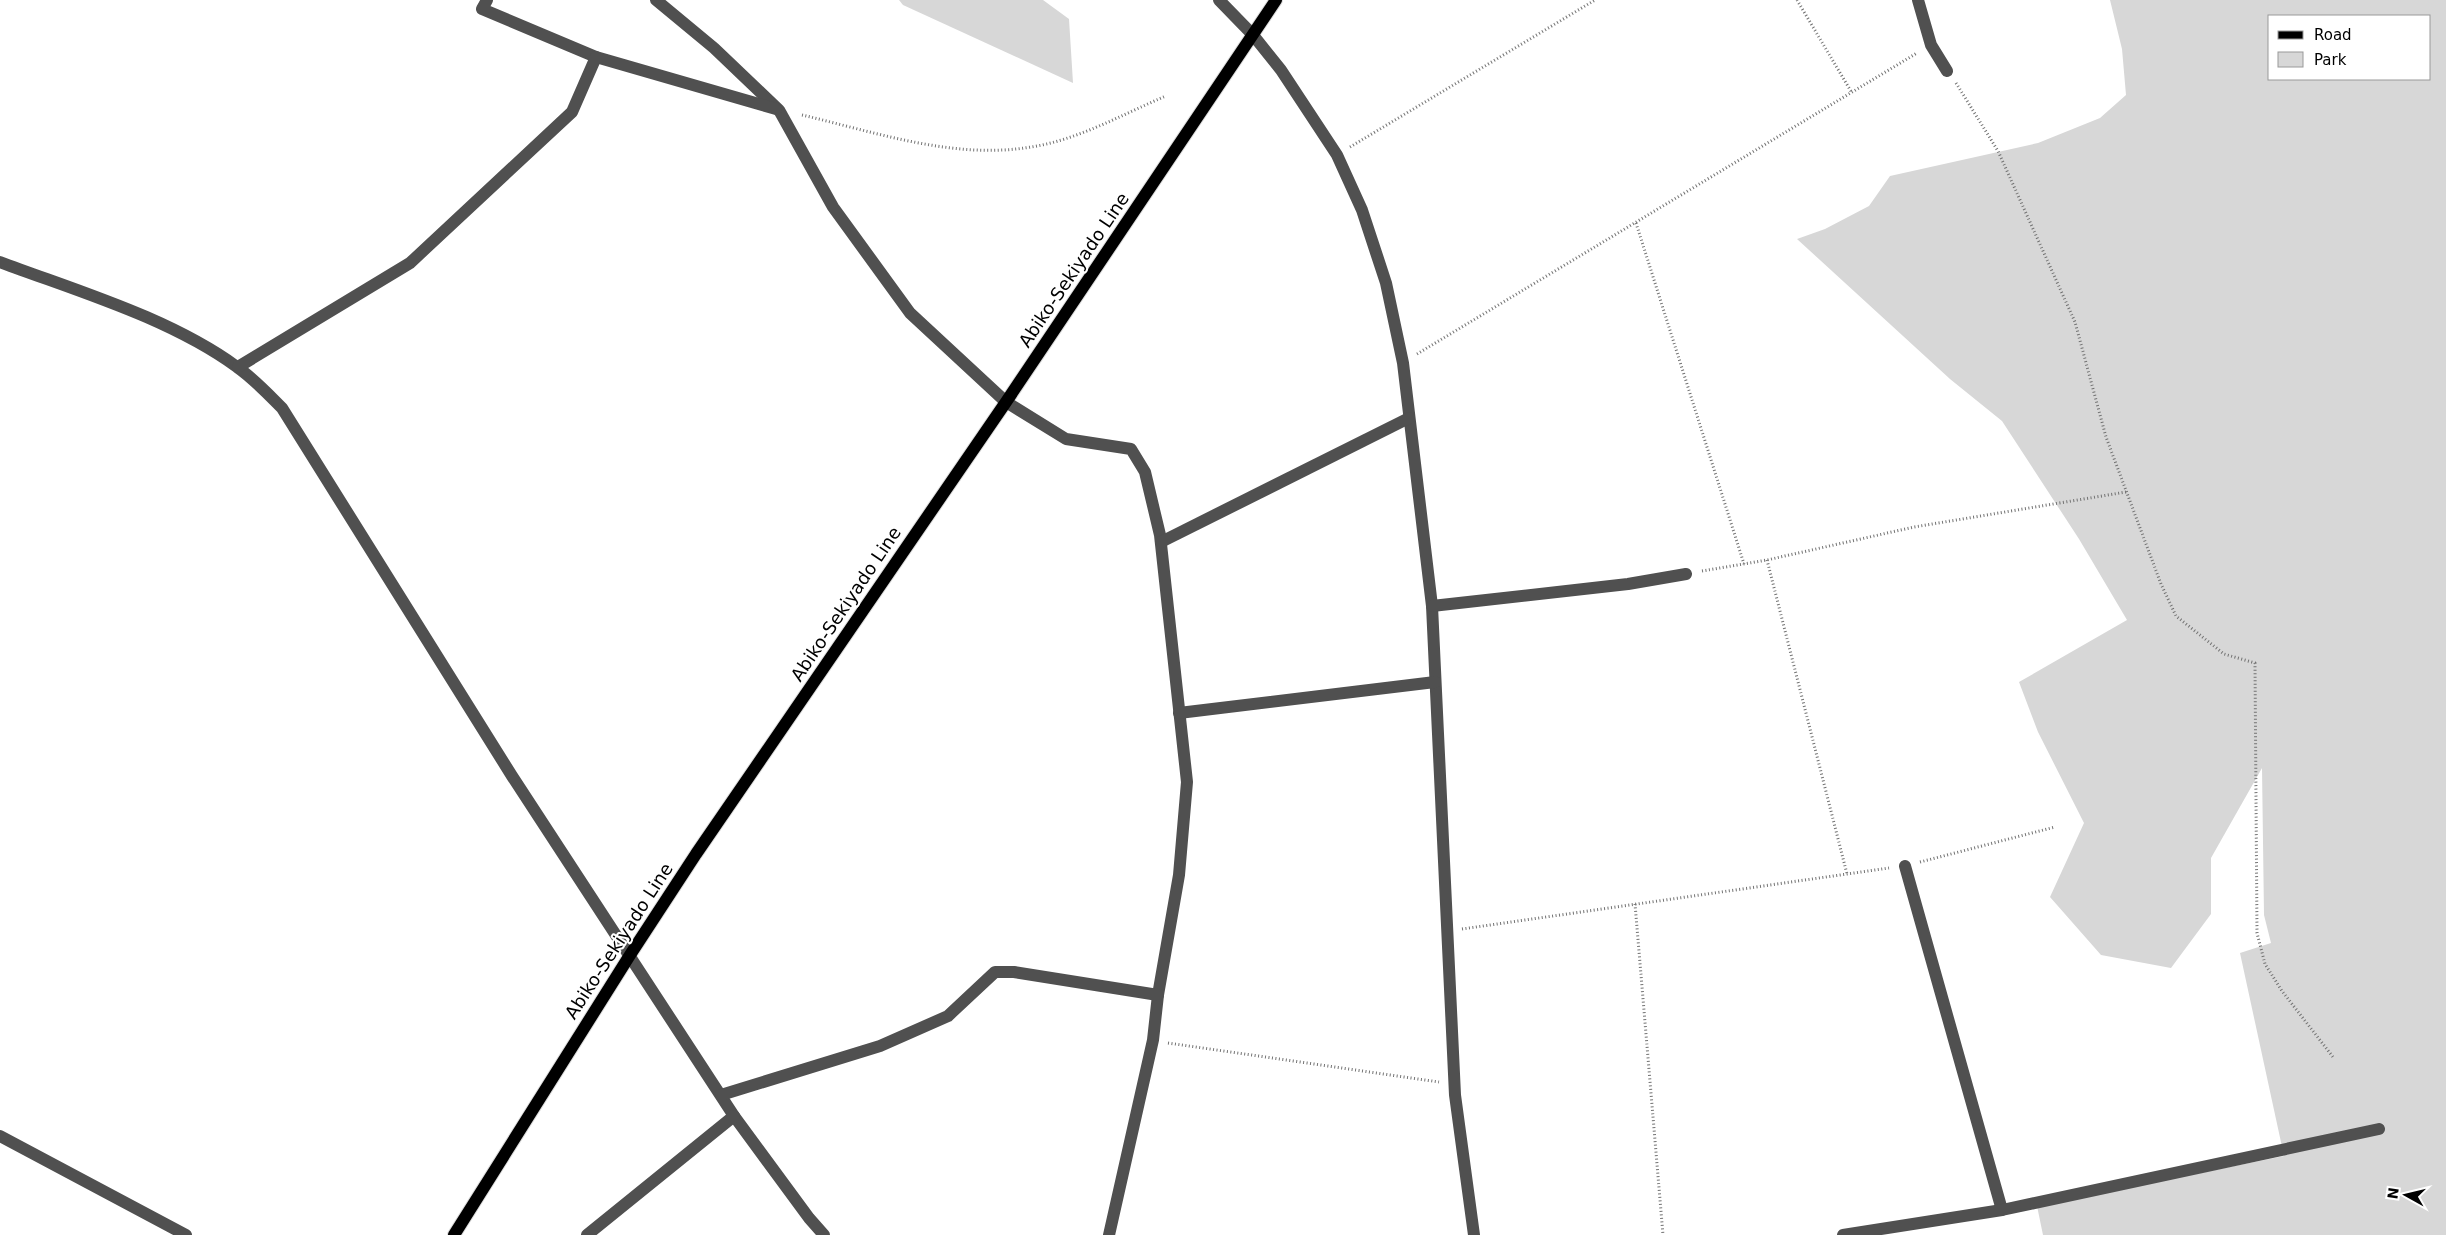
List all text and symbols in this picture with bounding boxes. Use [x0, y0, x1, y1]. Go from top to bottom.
legend [2268, 15, 2431, 80]
text: Road [2314, 26, 2352, 44]
text: Park [2314, 51, 2347, 69]
street label: Abiko-Sekiyado Line [1014, 189, 1133, 351]
street label: Abiko-Sekiyado Line [786, 523, 905, 685]
street label: Abiko-Sekiyado Line [560, 859, 677, 1023]
north arrow [2381, 1170, 2431, 1220]
text: N [2384, 1186, 2402, 1200]

